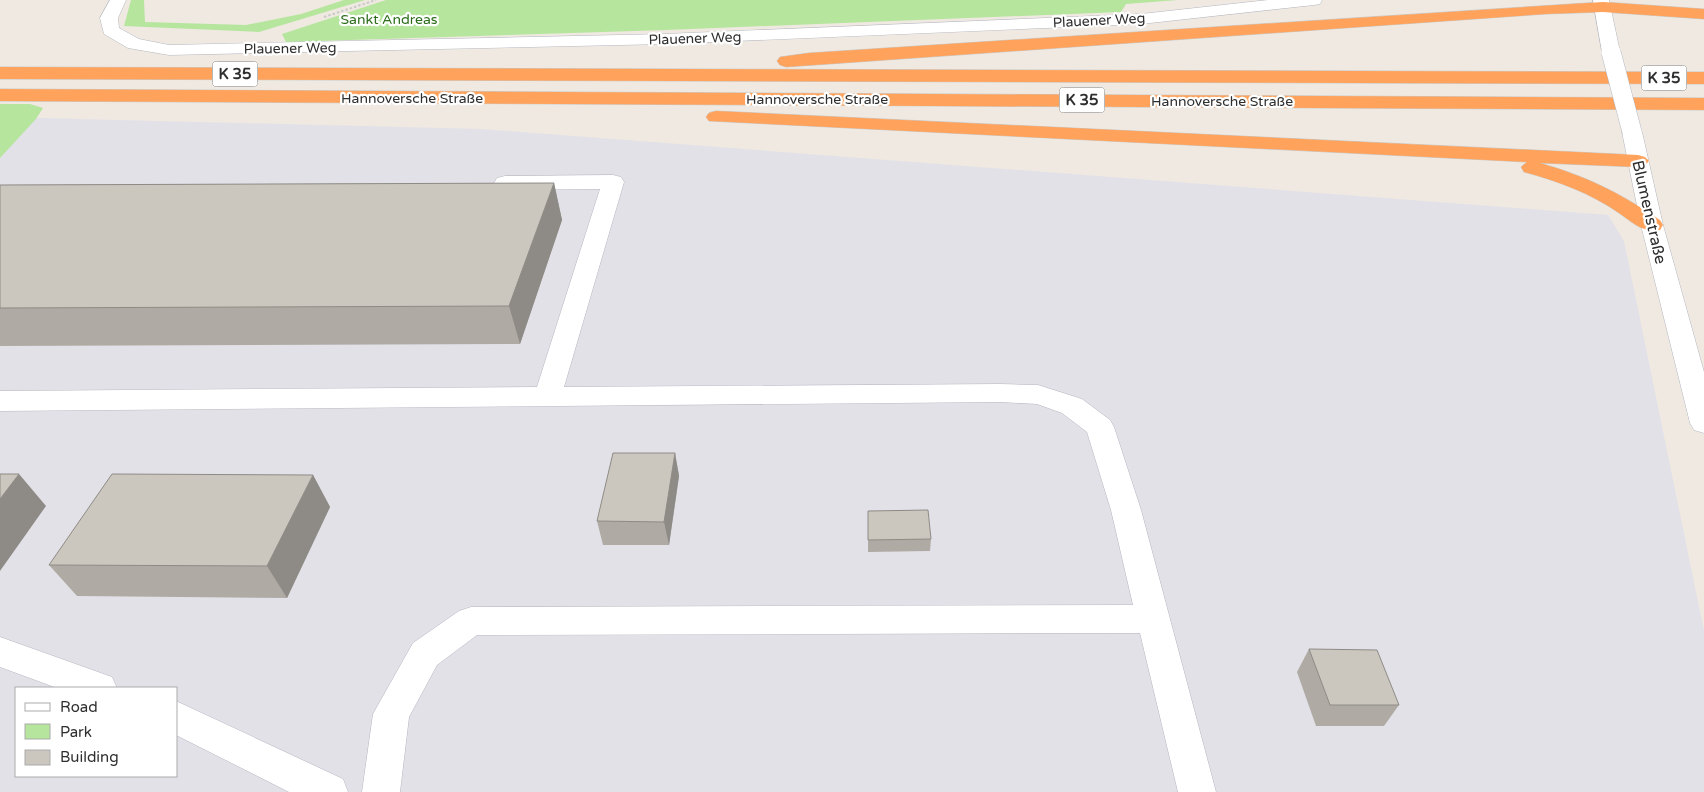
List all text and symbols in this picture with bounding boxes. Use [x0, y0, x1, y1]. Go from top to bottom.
street label: Plauener Weg [1052, 10, 1146, 31]
park label: Sankt Andreas [340, 11, 438, 28]
street label: Plauener Weg [648, 28, 742, 49]
street label: Plauener Weg [243, 39, 337, 58]
road number: K 35 [212, 62, 258, 86]
road number: K 35 [1642, 66, 1686, 90]
road number: K 35 [1060, 88, 1104, 112]
street label: Hannoversche Straße [341, 90, 483, 107]
street label: Hannoversche Straße [746, 91, 888, 108]
street label: Hannoversche Straße [1151, 93, 1293, 110]
street label: Blumenstraße [1627, 158, 1671, 266]
legend [15, 687, 178, 777]
text: Road [60, 698, 98, 716]
text: Park [60, 723, 92, 741]
text: Building [60, 748, 119, 766]

